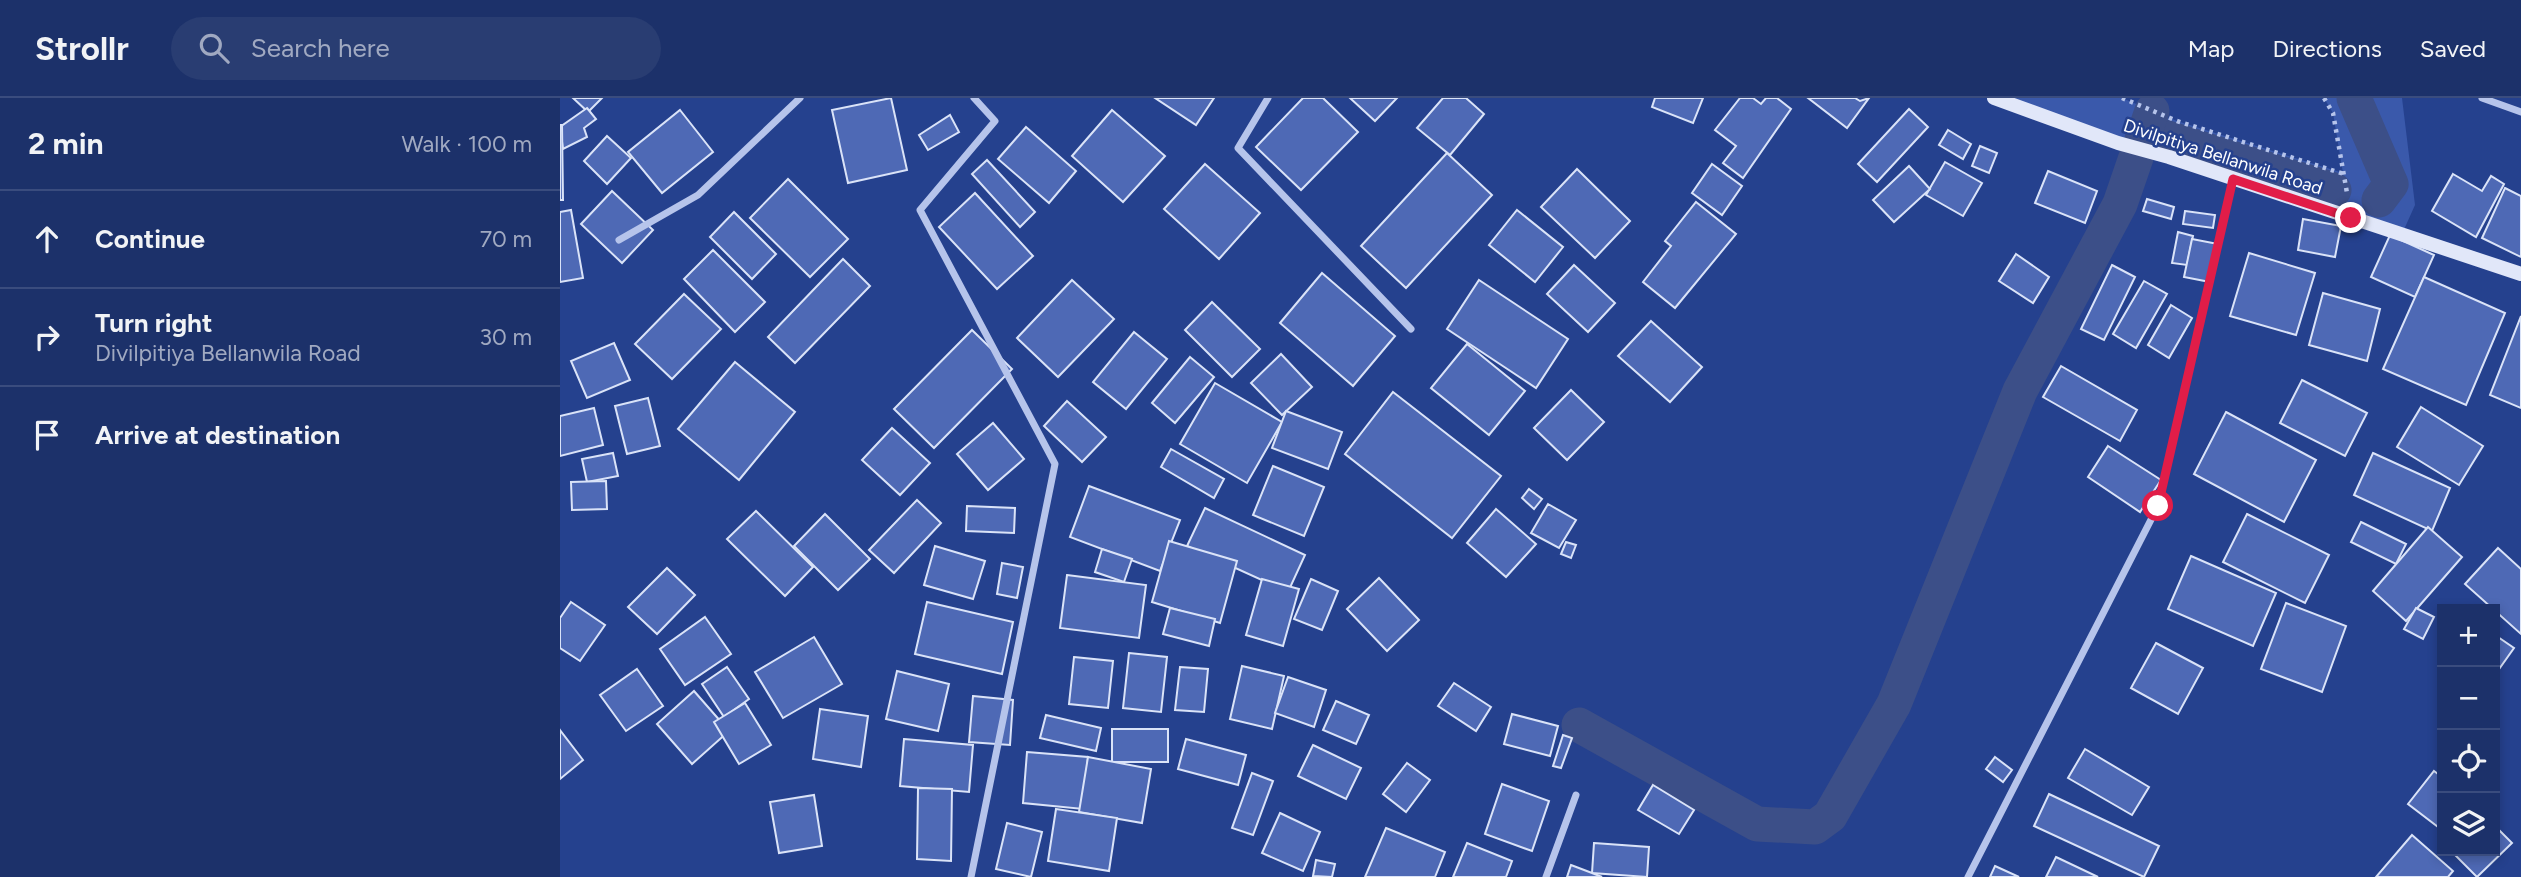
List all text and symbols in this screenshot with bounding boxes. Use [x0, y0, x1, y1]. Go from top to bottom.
search box [171, 17, 661, 80]
text: Strollr [35, 29, 129, 68]
icon: search [195, 29, 233, 67]
text: Search here [251, 32, 390, 64]
text: Map [2188, 34, 2234, 63]
text: Directions [2272, 34, 2382, 63]
text: Saved [2420, 34, 2486, 63]
street label: Divilpitiya Bellanwila Road [2121, 114, 2325, 200]
text: 2 min [28, 125, 104, 162]
text: Walk · 100 m [401, 130, 532, 158]
route end [2335, 202, 2366, 233]
icon: ahead [28, 220, 66, 258]
text: Continue [95, 223, 205, 255]
text: 70 m [480, 225, 532, 253]
text: Turn right [95, 307, 212, 339]
icon: right [28, 318, 66, 356]
text: 30 m [479, 323, 532, 351]
text: Divilpitiya Bellanwila Road [95, 339, 361, 367]
icon: arrive [28, 416, 66, 454]
text: Arrive at destination [95, 419, 340, 451]
route start [2142, 490, 2173, 521]
map controls [2437, 604, 2500, 856]
button: + [2437, 604, 2500, 667]
button: − [2437, 667, 2500, 730]
button: locate [2437, 730, 2500, 793]
button: layers [2437, 793, 2500, 856]

